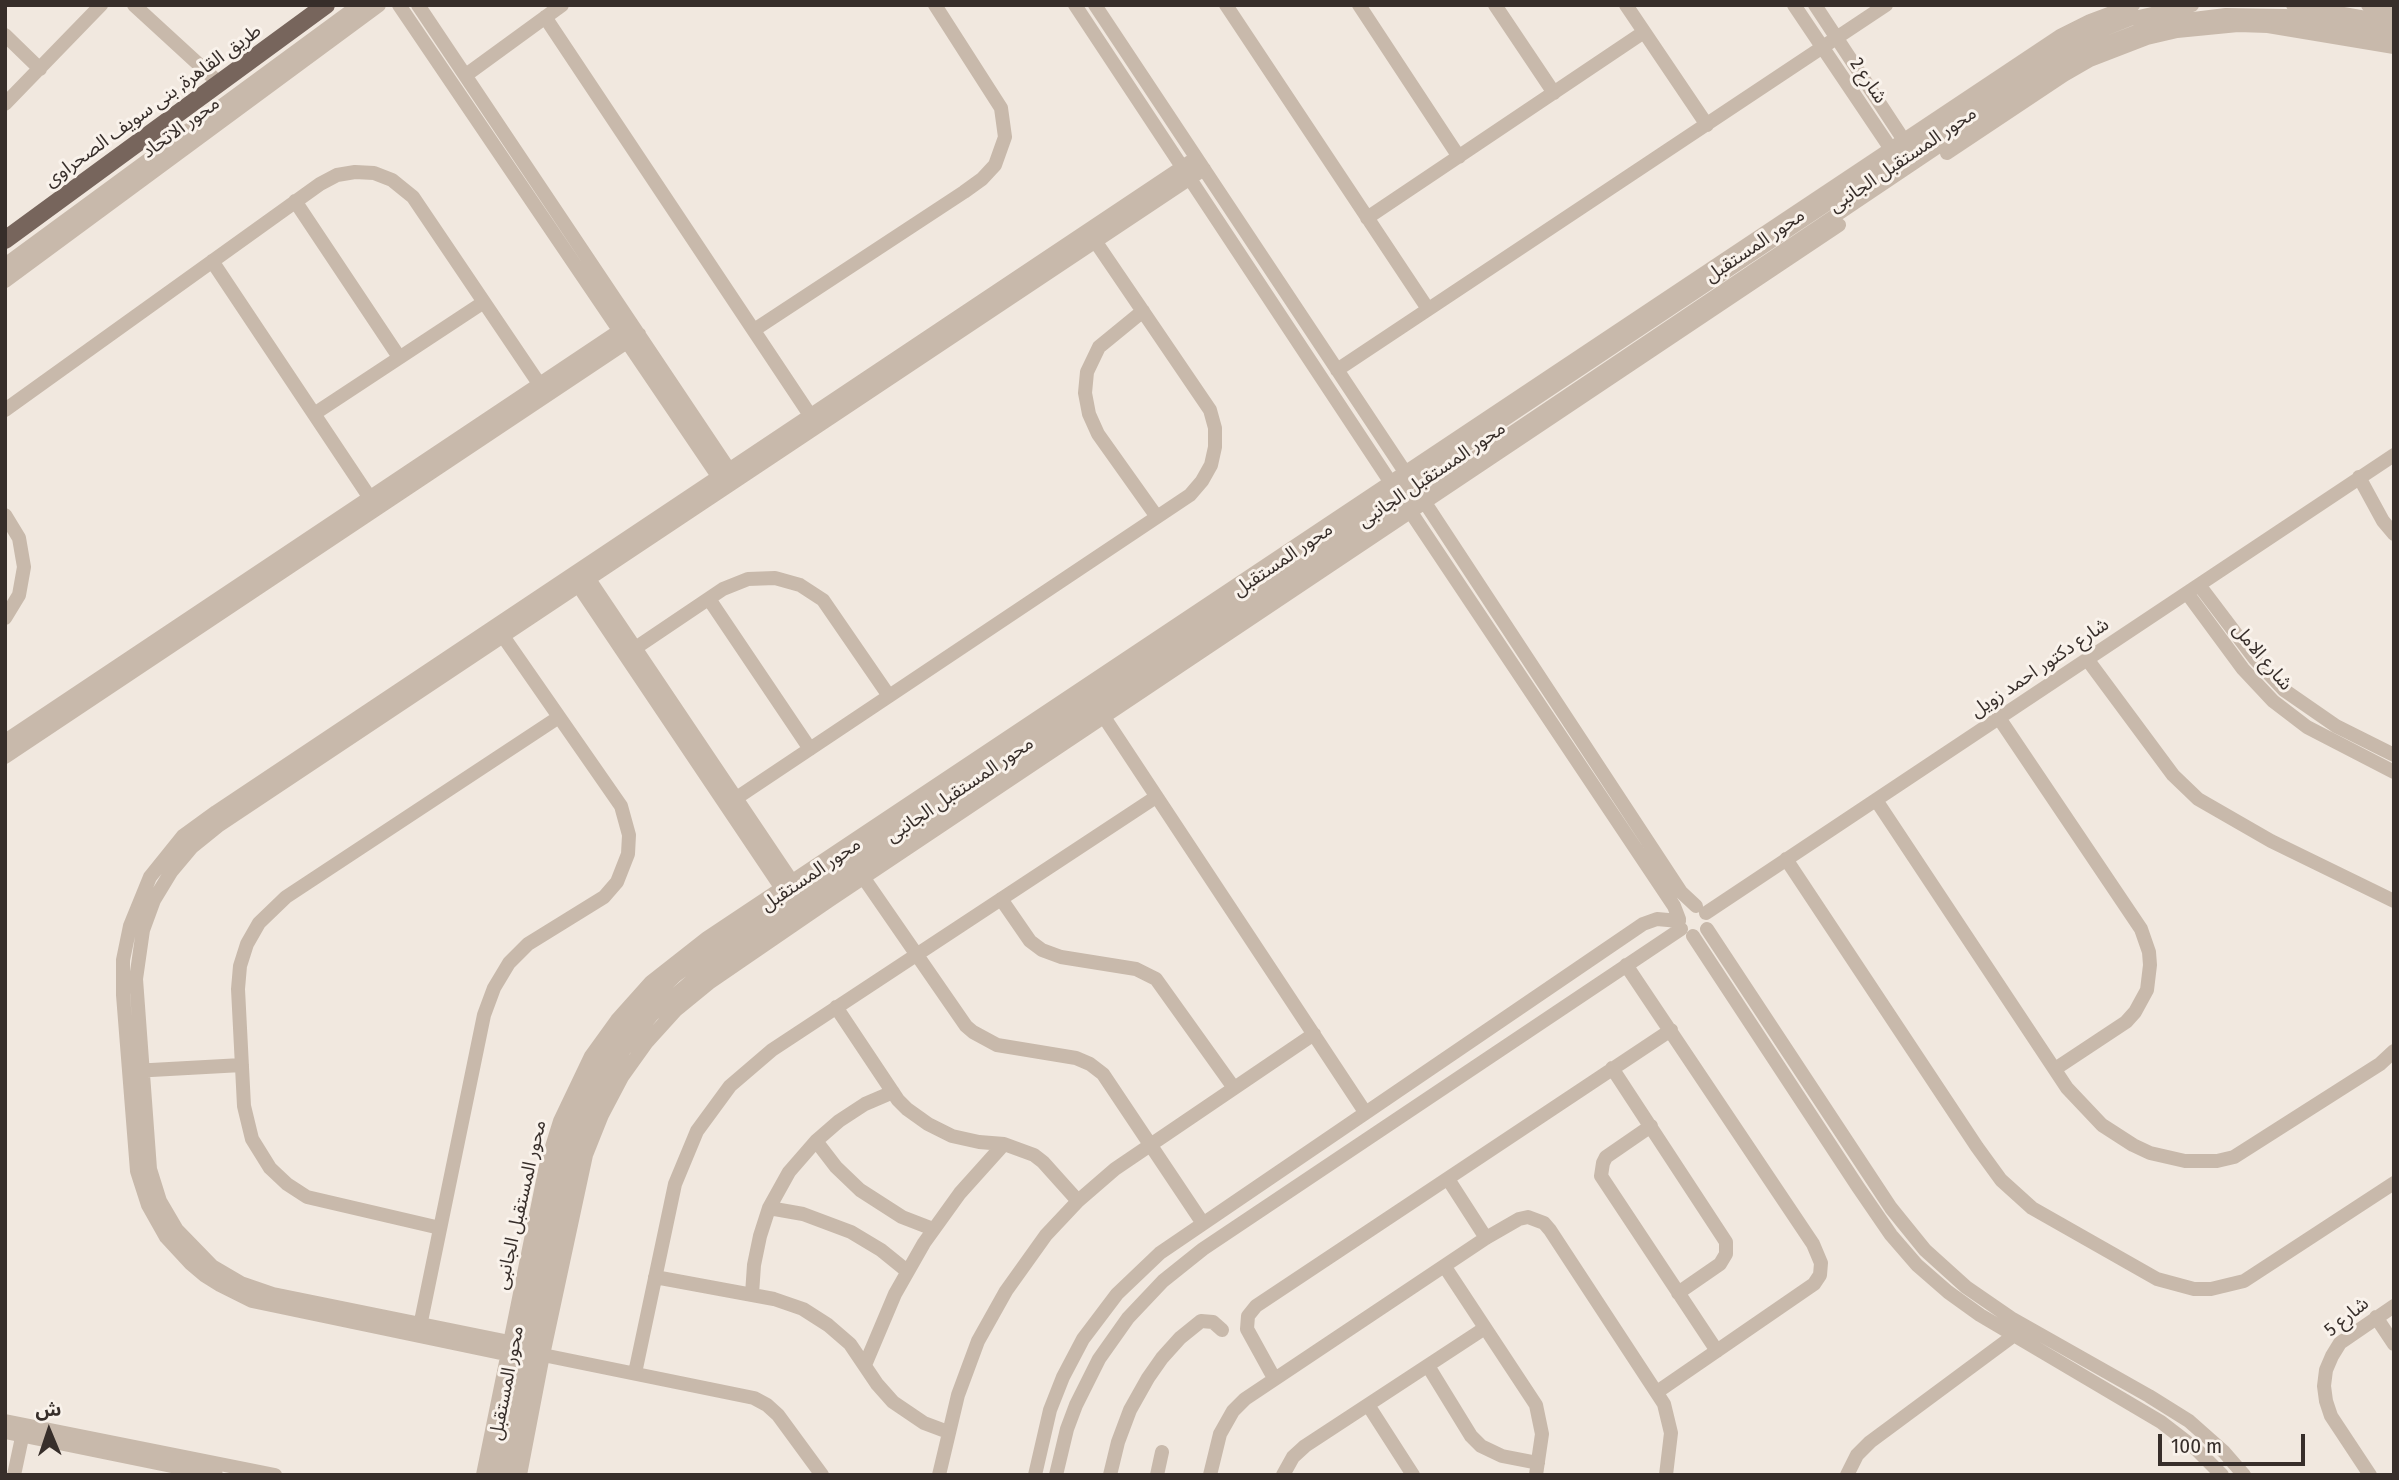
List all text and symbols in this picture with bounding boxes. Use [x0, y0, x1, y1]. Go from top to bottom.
street label: طريق القاهرة, بنى سويف الصحراوى [40, 20, 266, 192]
street label: شارع 2 [1845, 54, 1891, 108]
street label: محور الاتحاد [138, 92, 224, 164]
street label: محور المستقبل الجانبى [1825, 102, 1981, 218]
street label: محور المستقبل [1701, 204, 1809, 288]
street label: محور المستقبل الجانبى [1354, 417, 1510, 533]
street label: محور المستقبل [1229, 518, 1337, 602]
street label: شارع دكتور احمد زويل [1966, 613, 2114, 723]
street label: شارع الامل [2227, 619, 2297, 695]
street label: محور المستقبل الجانبى [882, 732, 1038, 848]
street label: محور المستقبل [757, 833, 865, 917]
street label: محور المستقبل الجانبى [490, 1118, 552, 1292]
street label: شارع 5 [2320, 1292, 2374, 1342]
street label: محور المستقبل [485, 1324, 529, 1442]
north arrow [14, 1396, 84, 1466]
text: ش [35, 1398, 62, 1421]
scale bar [2161, 1420, 2308, 1464]
text: 100 m [2171, 1433, 2222, 1459]

